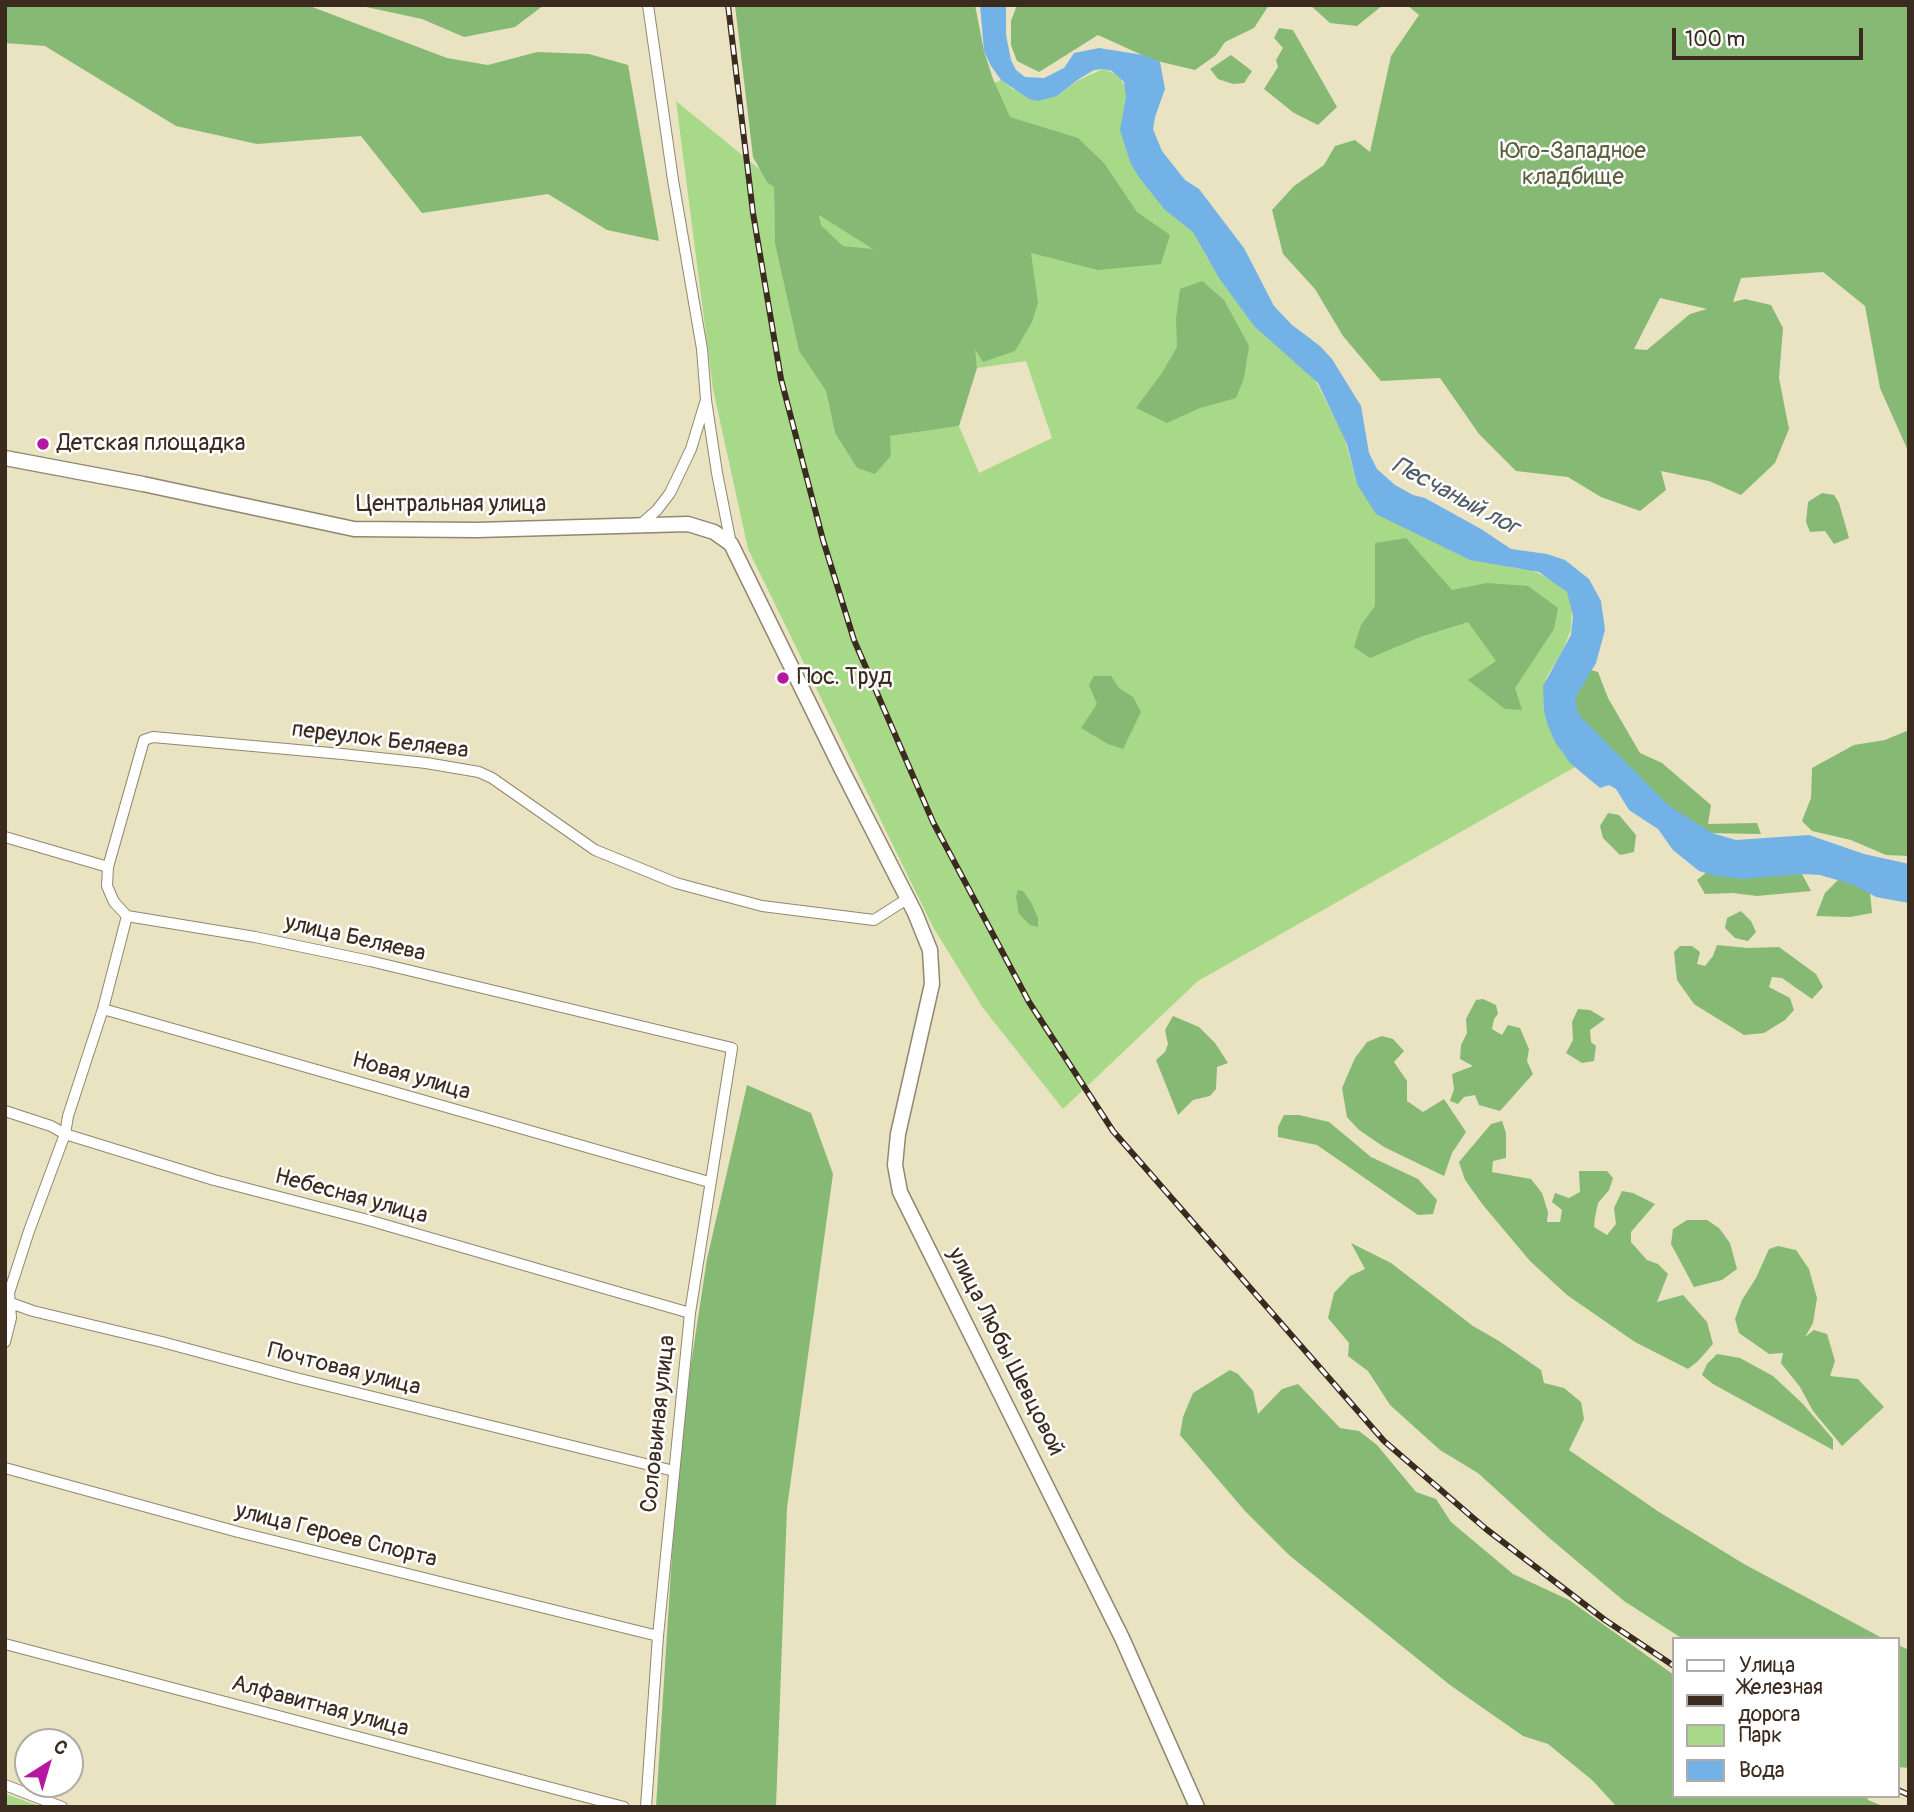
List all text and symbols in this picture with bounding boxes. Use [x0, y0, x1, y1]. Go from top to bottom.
scale bar [1676, 14, 1867, 58]
text: 100 m [1685, 26, 1745, 53]
park label: Юго-Западное кладбище [1500, 138, 1646, 192]
place label: Детская площадка [57, 430, 246, 458]
marker: Детская площадка [35, 436, 51, 452]
water label: Песчаный лог [1387, 452, 1523, 542]
street label: Центральная улица [356, 491, 546, 519]
place label: Пос. Труд [797, 664, 892, 692]
marker: Пос. Труд [775, 670, 791, 686]
street label: переулок Беляева [290, 716, 470, 766]
street label: улица Беляева [282, 909, 428, 969]
street label: Новая улица [349, 1047, 473, 1107]
street label: Небесная улица [271, 1163, 431, 1231]
street label: улица Любы Шевцовой [941, 1243, 1069, 1461]
street label: Соловьиная улица [636, 1334, 682, 1514]
street label: Почтовая улица [265, 1338, 423, 1402]
street label: улица Героев Спорта [232, 1498, 440, 1574]
legend [1672, 1637, 1900, 1798]
text: Улица [1739, 1652, 1795, 1679]
street label: Алфавитная улица [228, 1670, 412, 1744]
text: Железная дорога [1738, 1674, 1823, 1728]
text: Парк [1739, 1722, 1782, 1749]
north arrow [14, 1728, 84, 1798]
text: С [49, 1735, 72, 1761]
text: Вода [1739, 1757, 1785, 1784]

